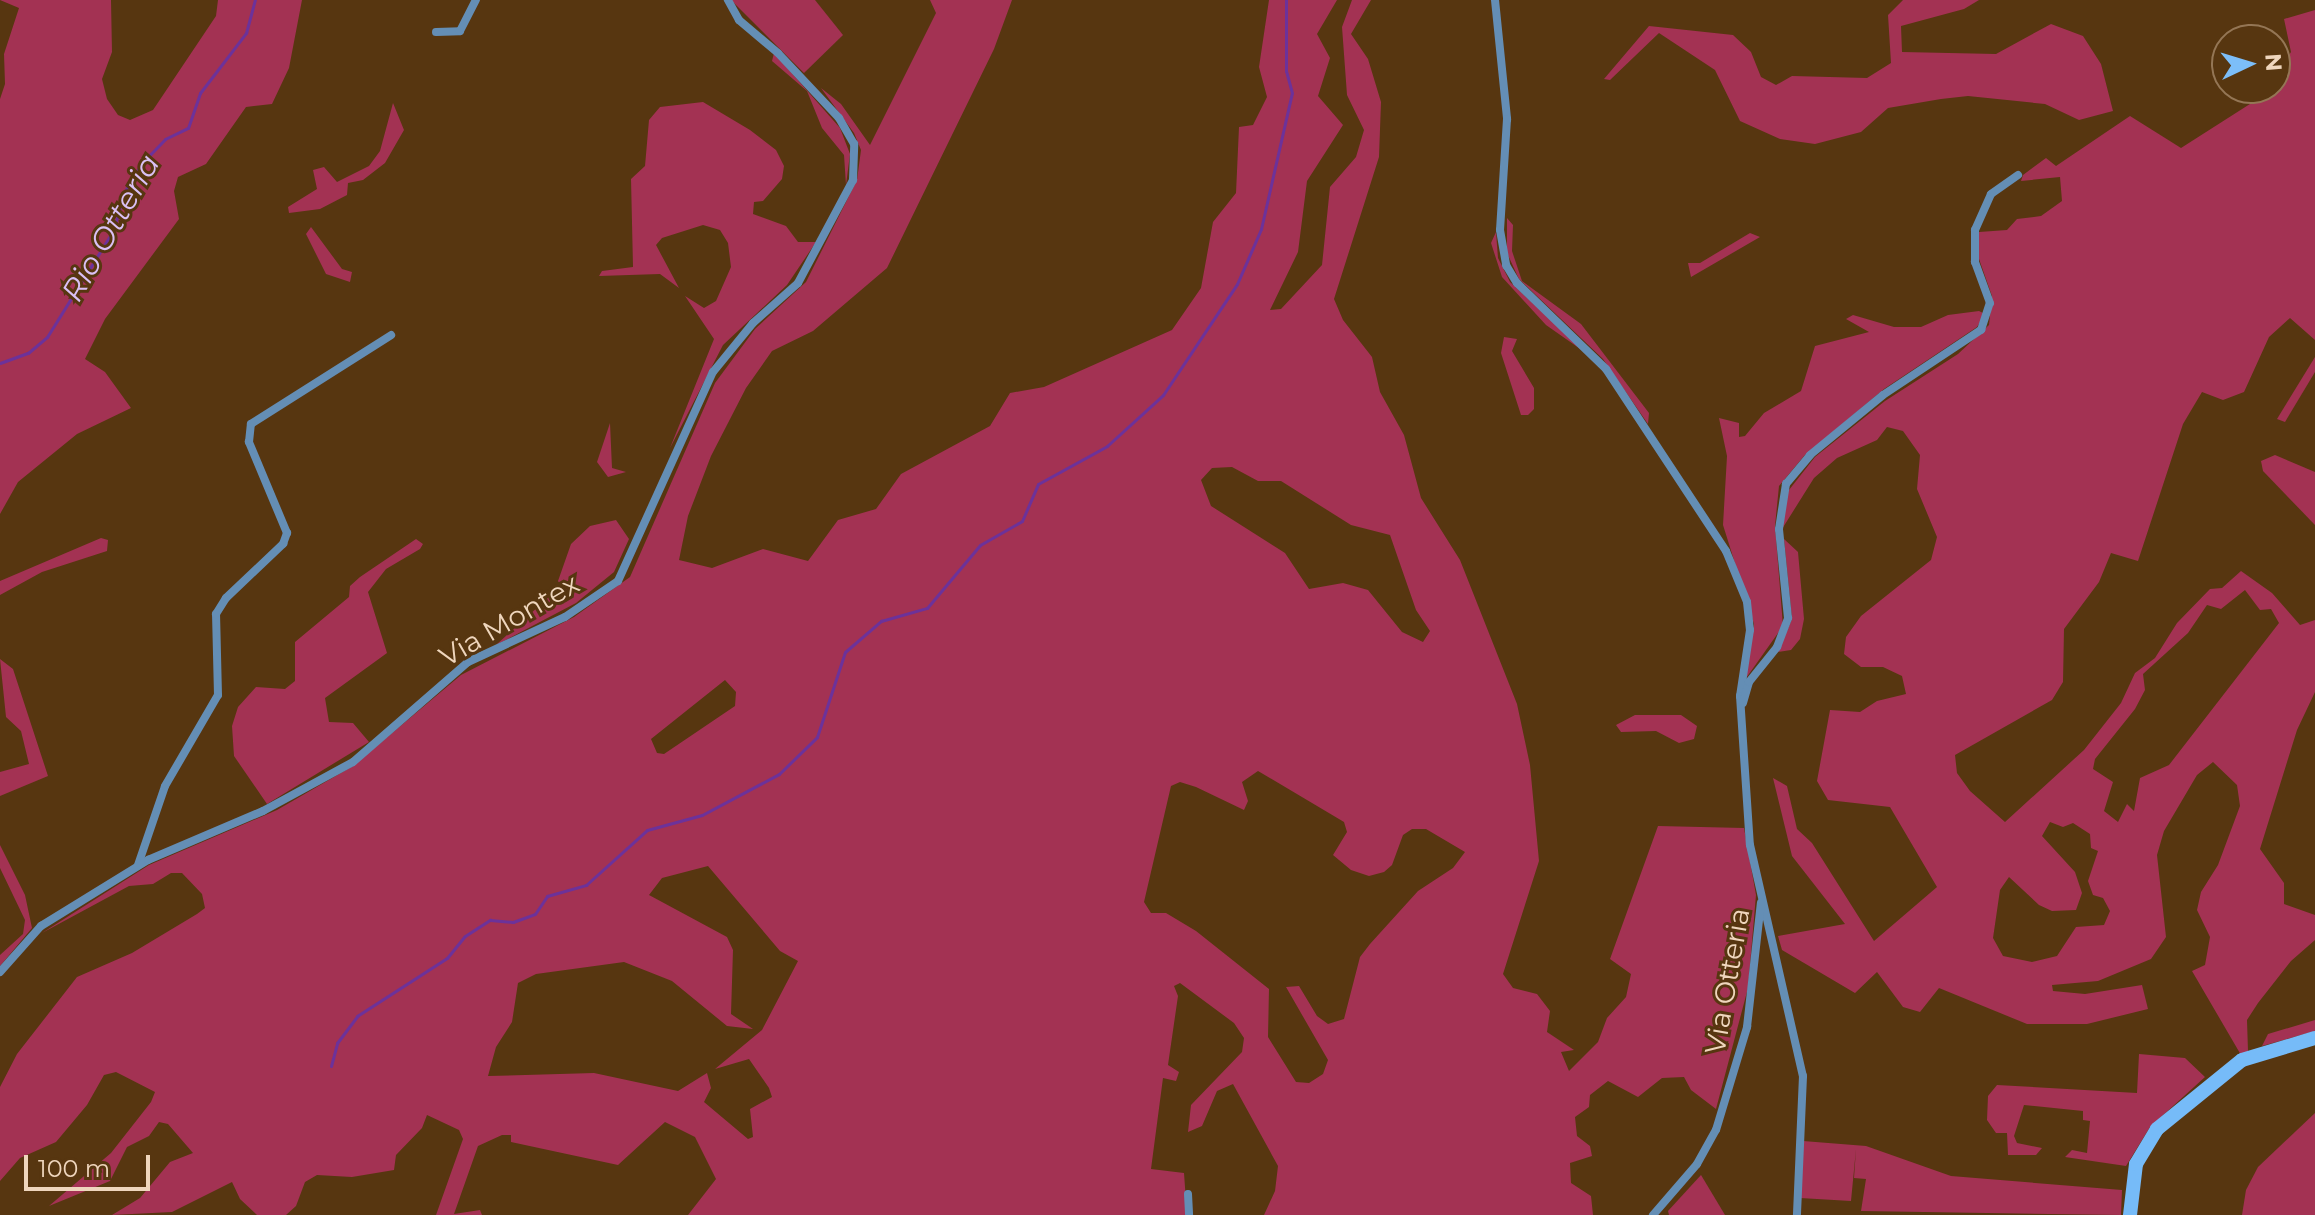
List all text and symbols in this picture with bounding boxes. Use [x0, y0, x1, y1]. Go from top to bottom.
north arrow [2211, 24, 2291, 104]
text: N [2259, 53, 2288, 72]
water label: Rio Otteria [55, 148, 167, 308]
street label: Via Montex [433, 566, 585, 674]
street label: Via Otteria [1698, 905, 1756, 1057]
scale bar [28, 1139, 154, 1189]
text: 100 m [38, 1154, 110, 1183]

